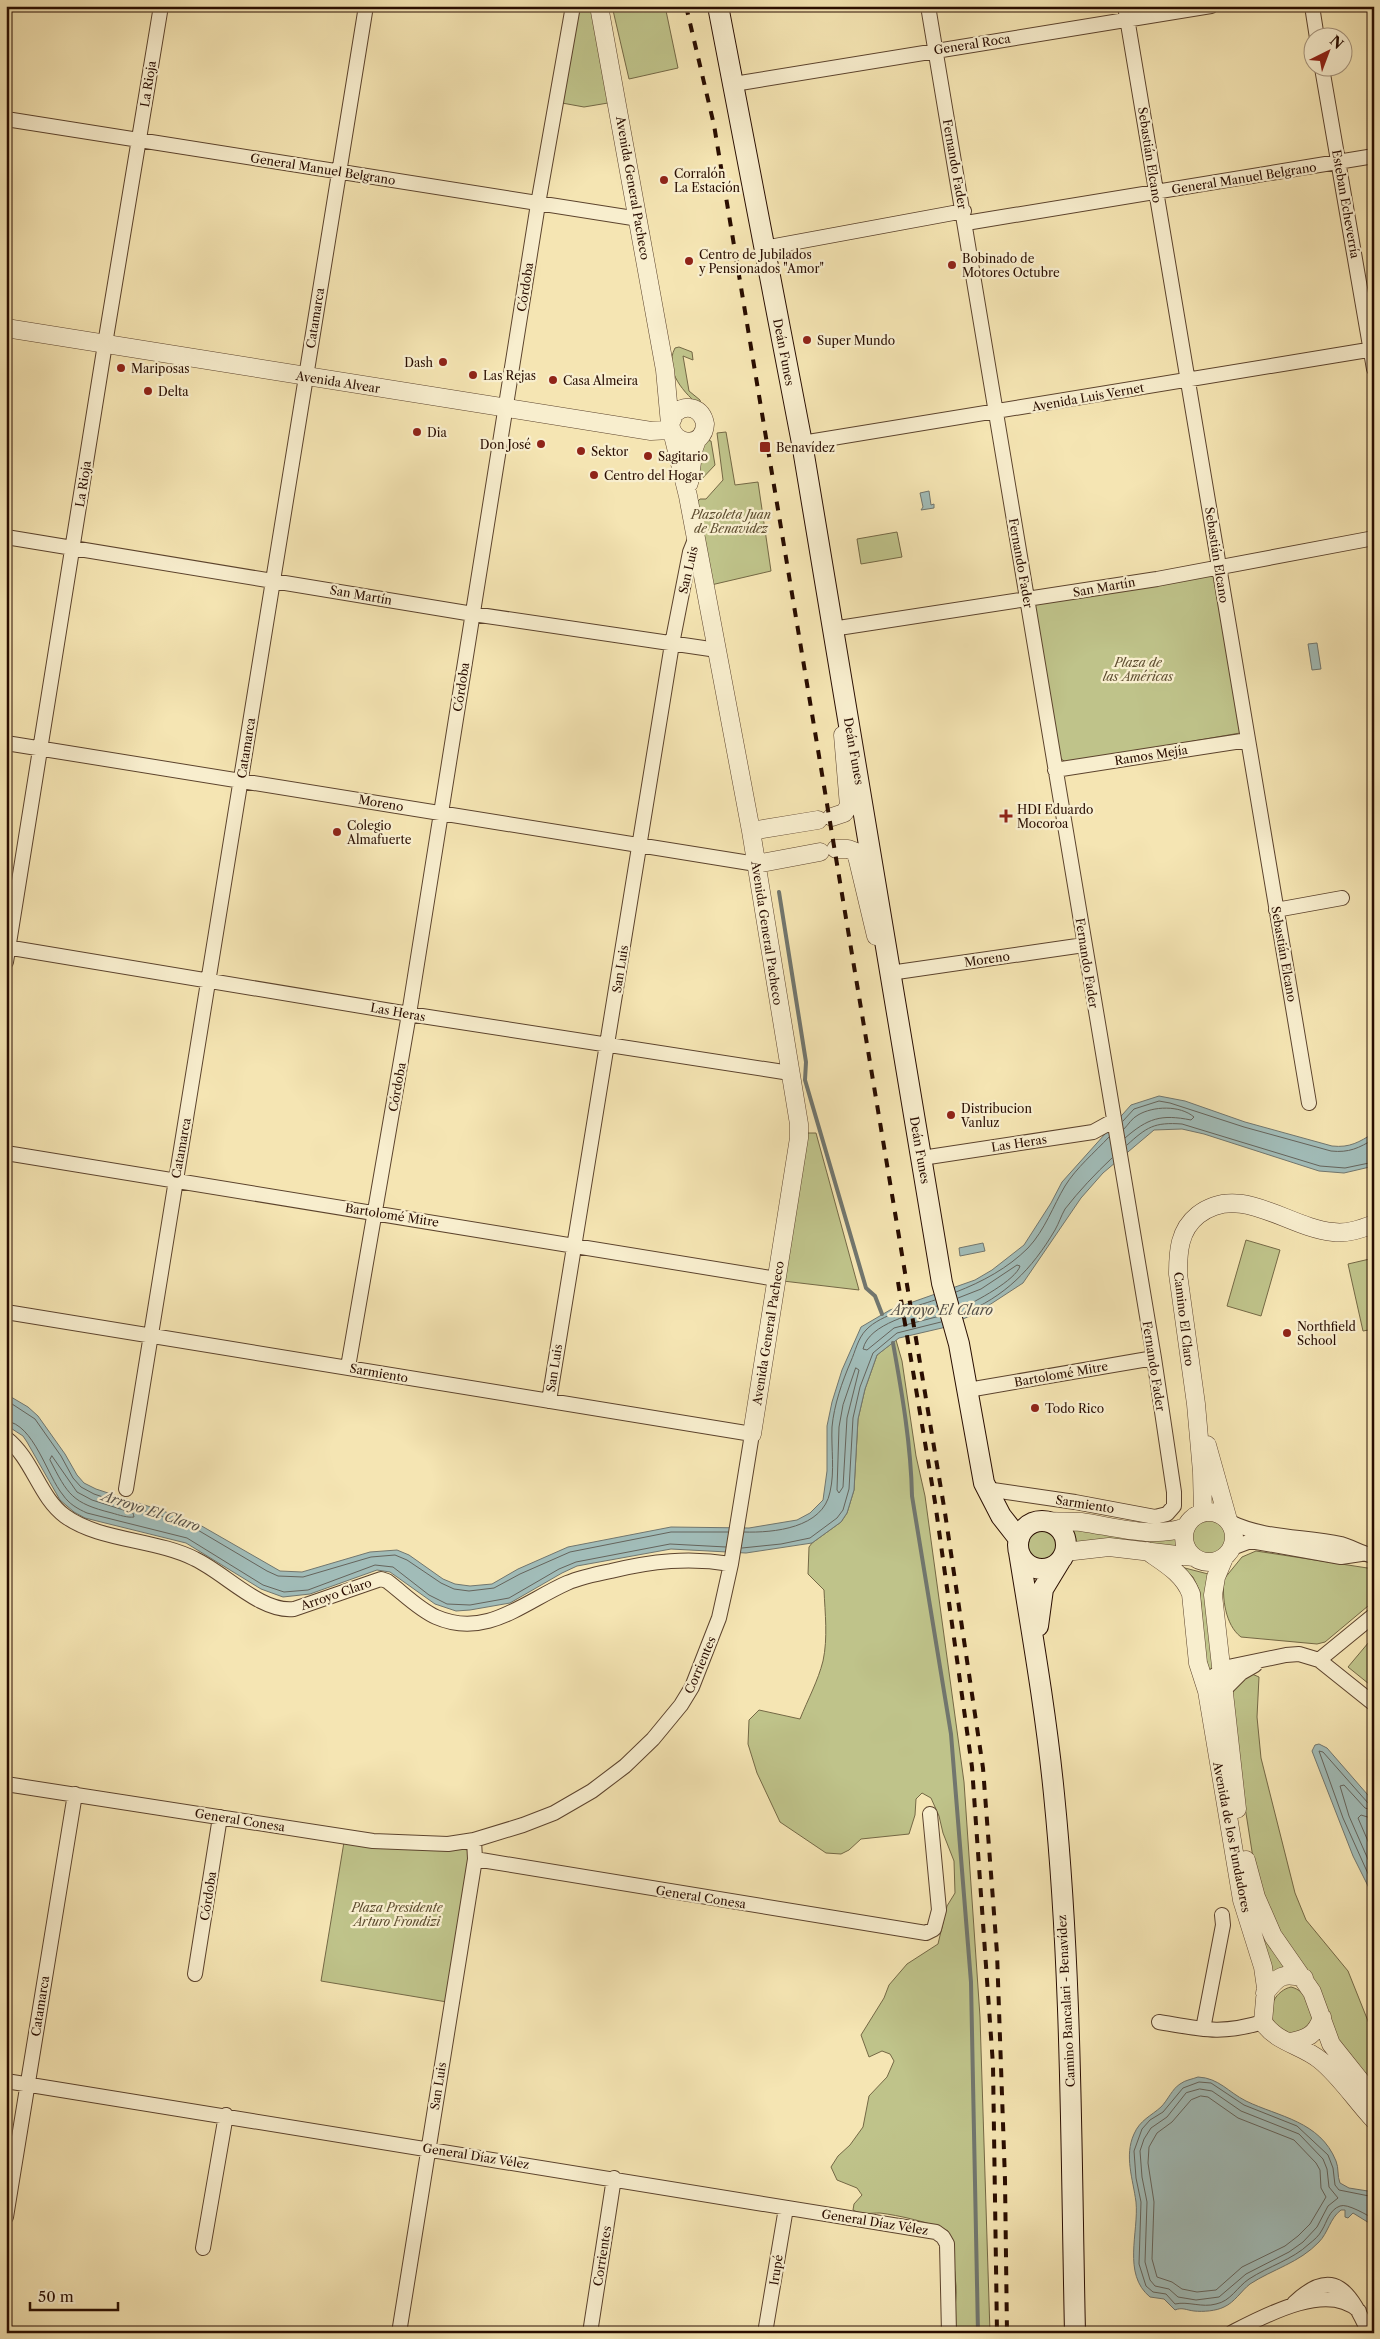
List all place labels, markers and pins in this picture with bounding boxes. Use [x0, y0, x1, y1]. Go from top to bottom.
place label: Corralón La Estación [674, 166, 741, 195]
marker: Corralón La Estación [658, 174, 670, 186]
place label: Centro de Jubilados y Pensionados "Amor" [698, 247, 824, 276]
place label: Bobinado de Motores Octubre [962, 251, 1060, 280]
marker: Centro de Jubilados y Pensionados "Amor" [683, 255, 695, 267]
marker: Bobinado de Motores Octubre [946, 259, 958, 271]
place label: Super Mundo [817, 333, 895, 348]
marker: Super Mundo [801, 334, 813, 346]
place label: Dash [404, 355, 433, 370]
marker: Dash [437, 356, 449, 368]
place label: Mariposas [131, 361, 190, 376]
marker: Mariposas [115, 362, 127, 374]
place label: Las Rejas [483, 368, 536, 383]
marker: Las Rejas [467, 369, 479, 381]
place label: Casa Almeira [563, 373, 639, 388]
marker: Casa Almeira [547, 374, 559, 386]
place label: Delta [158, 384, 189, 399]
marker: Delta [142, 385, 154, 397]
place label: Dia [427, 425, 447, 440]
marker: Dia [411, 426, 423, 438]
place label: Don José [480, 437, 531, 452]
marker: Don José [535, 438, 547, 450]
marker: Benavídez [758, 440, 772, 454]
place label: Benavídez [776, 440, 835, 455]
place label: Sektor [591, 444, 628, 459]
marker: Sektor [575, 445, 587, 457]
place label: Sagitario [658, 449, 708, 464]
marker: Sagitario [642, 450, 654, 462]
place label: Centro del Hogar [604, 468, 703, 483]
marker: Centro del Hogar [588, 469, 600, 481]
place label: HDI Eduardo Mocoroa [1017, 802, 1093, 831]
marker: HDI Eduardo Mocoroa [999, 809, 1013, 823]
place label: Colegio Almafuerte [346, 818, 412, 847]
marker: Colegio Almafuerte [331, 826, 343, 838]
place label: Distribucion Vanluz [960, 1101, 1032, 1130]
marker: Distribucion Vanluz [945, 1109, 957, 1121]
place label: Northfield School [1297, 1319, 1357, 1348]
marker: Northfield School [1281, 1327, 1293, 1339]
place label: Todo Rico [1045, 1401, 1104, 1416]
marker: Todo Rico [1029, 1402, 1041, 1414]

